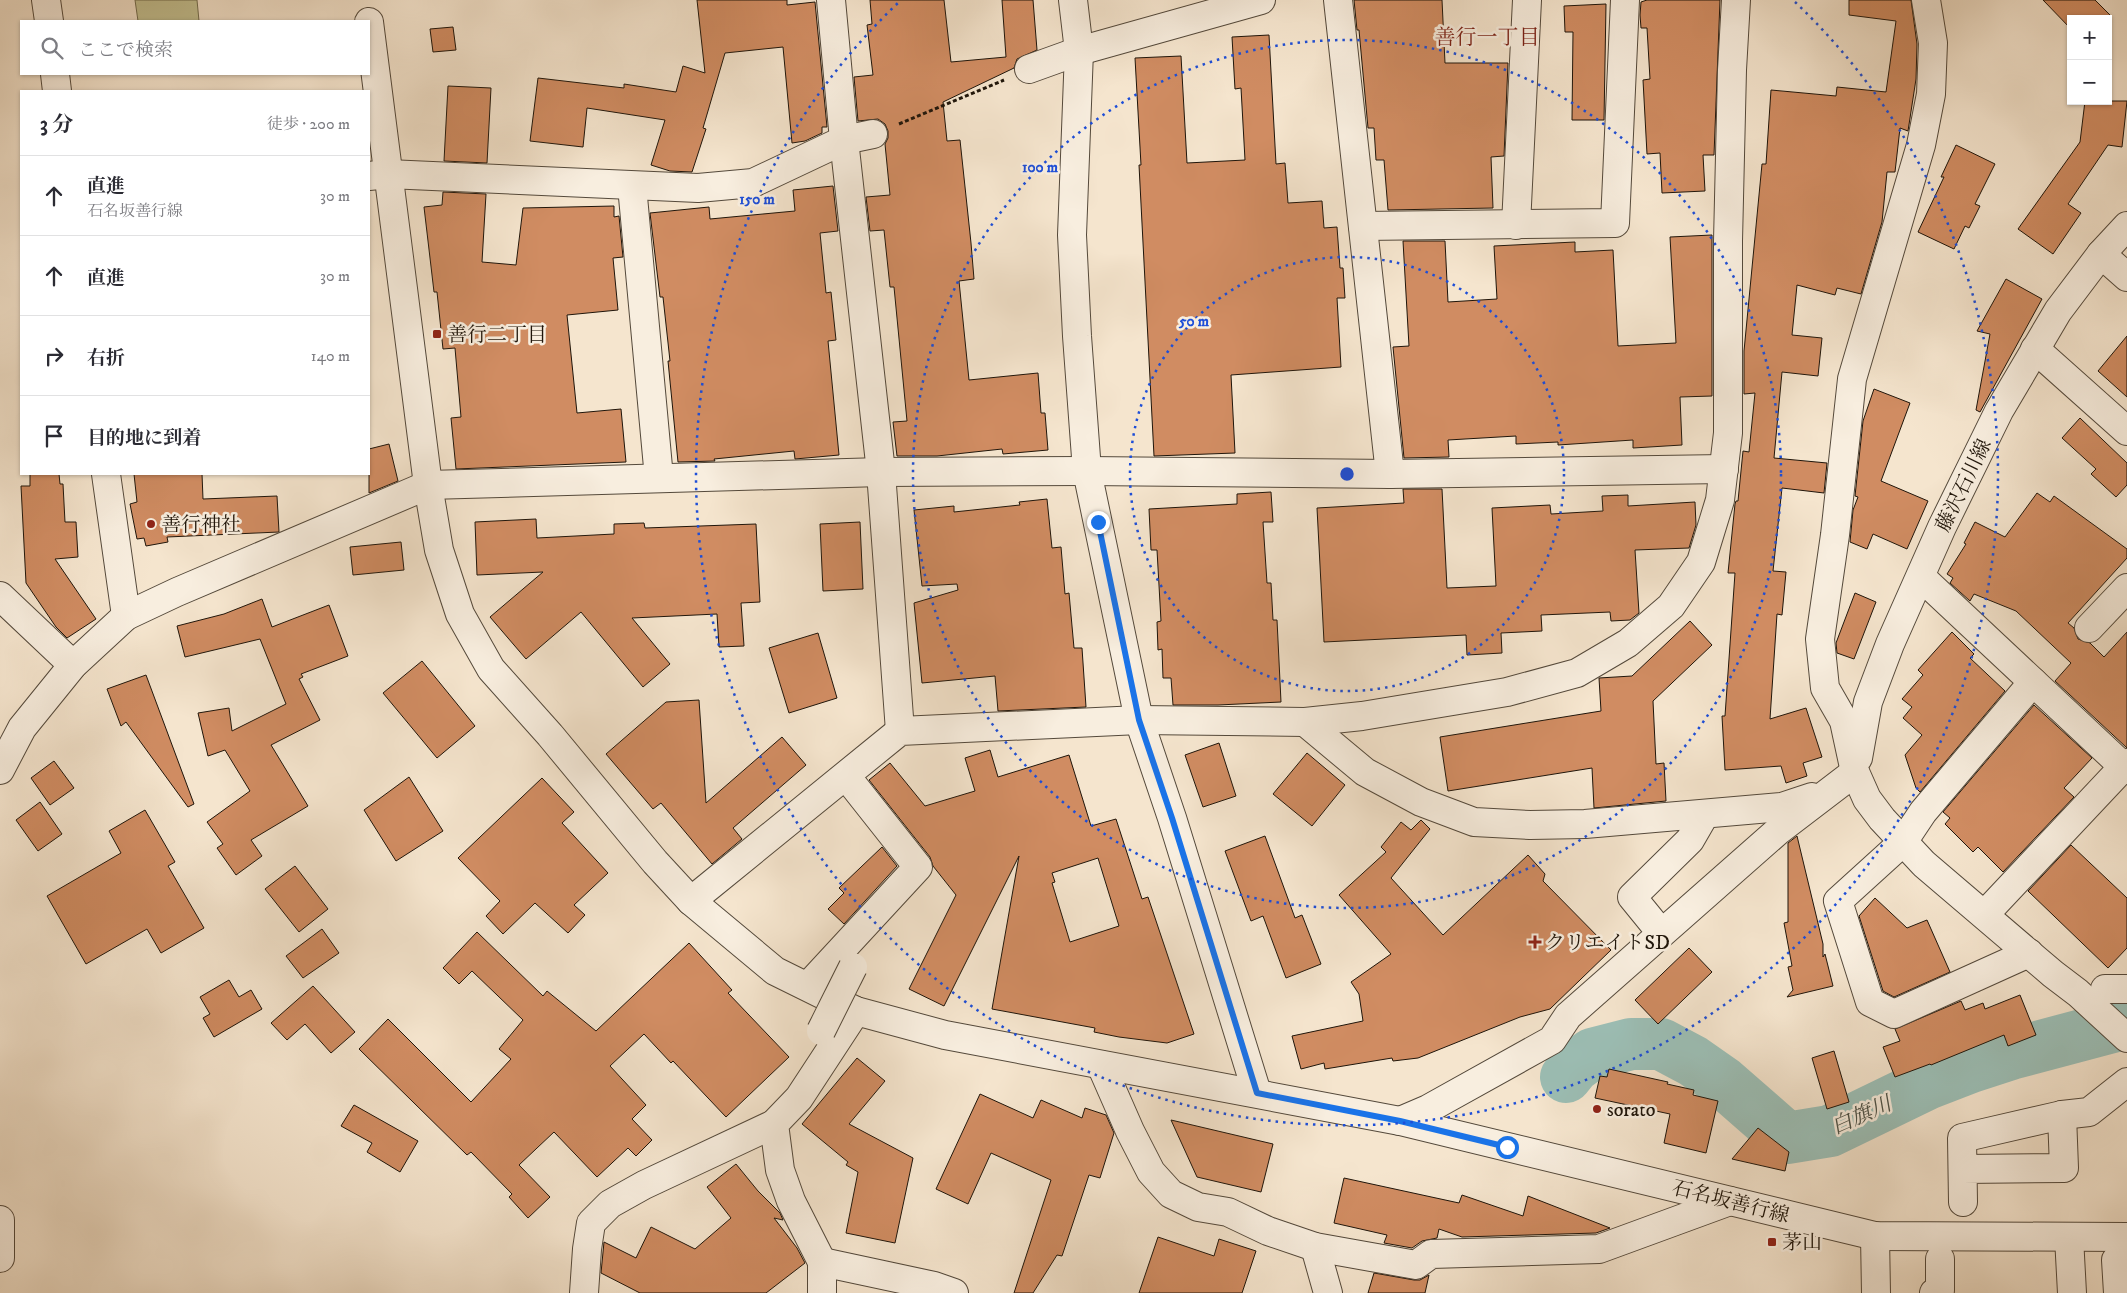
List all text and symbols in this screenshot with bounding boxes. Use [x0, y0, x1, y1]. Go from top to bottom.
map controls [2067, 15, 2112, 105]
button: + [2067, 15, 2112, 60]
search box [20, 20, 370, 75]
district label: 善行一丁目 [1435, 25, 1540, 51]
icon: search [38, 34, 66, 62]
text: ここで検索 [78, 39, 173, 62]
button: − [2067, 60, 2112, 105]
text: 3 分 [40, 112, 73, 138]
text: 徒歩 · 200 m [267, 114, 350, 134]
text: 100 m [1022, 158, 1059, 177]
text: 直進 [87, 175, 125, 198]
icon: ahead [40, 182, 68, 210]
text: 30 m [320, 186, 350, 206]
text: 150 m [739, 190, 775, 209]
text: 石名坂善行線 [87, 201, 183, 221]
icon: ahead [40, 262, 68, 290]
text: 30 m [320, 266, 350, 286]
text: 直進 [87, 267, 125, 290]
text: 50 m [1178, 312, 1210, 331]
place label: 善行二丁目 [447, 323, 547, 348]
marker: 善行二丁目 [431, 328, 443, 340]
icon: right [40, 342, 68, 370]
text: 140 m [311, 346, 350, 366]
text: 右折 [87, 347, 125, 370]
icon: arrive [40, 422, 68, 450]
text: 目的地に到着 [87, 427, 201, 450]
street label: 藤沢石川線 [1931, 435, 1998, 536]
centre of rings [1338, 465, 1356, 483]
route end [1087, 511, 1110, 534]
place label: 善行神社 [161, 513, 241, 538]
marker: 善行神社 [145, 518, 157, 530]
place label: クリエイトSD [1545, 931, 1670, 956]
marker: クリエイトSD [1529, 936, 1541, 948]
water label: 白旗川 [1827, 1090, 1897, 1141]
place label: sorato [1607, 1098, 1655, 1123]
marker: sorato [1591, 1103, 1603, 1115]
route start [1496, 1136, 1519, 1159]
street label: 石名坂善行線 [1669, 1176, 1792, 1229]
place label: 茅山 [1782, 1231, 1822, 1256]
marker: 茅山 [1766, 1236, 1778, 1248]

